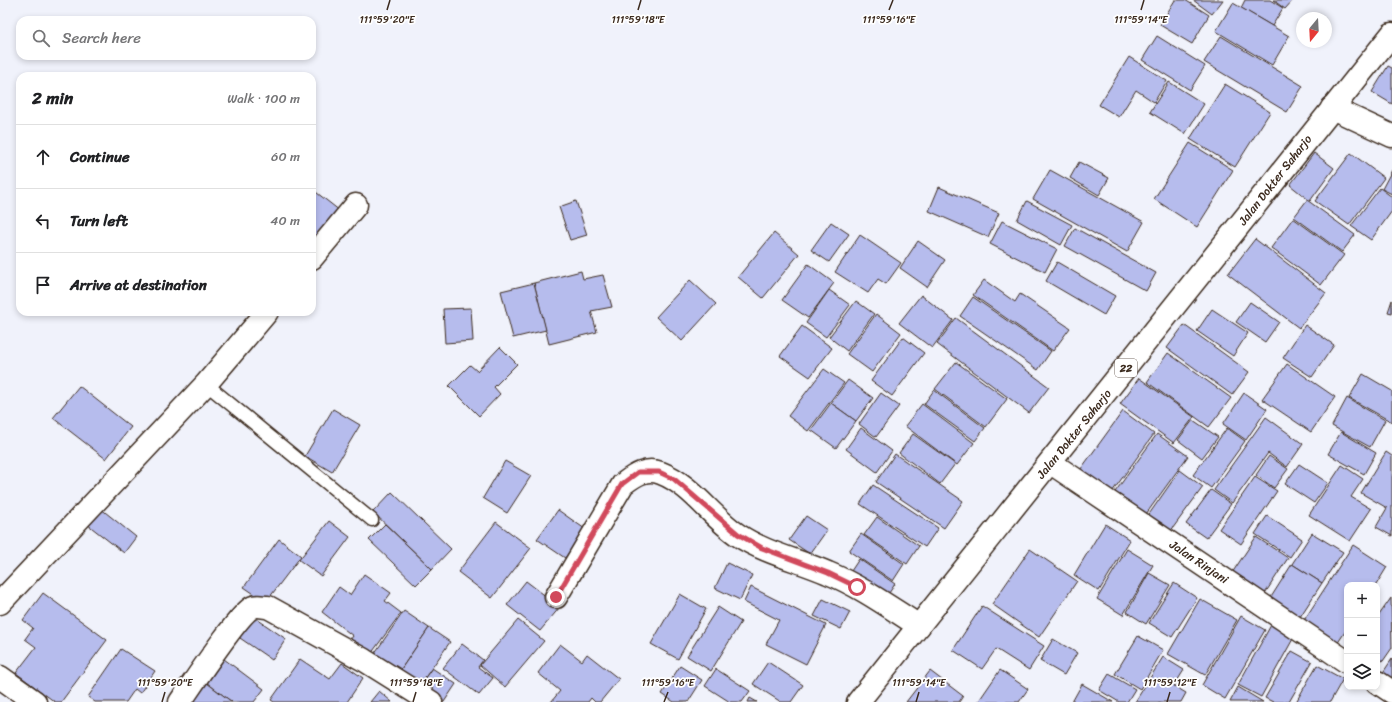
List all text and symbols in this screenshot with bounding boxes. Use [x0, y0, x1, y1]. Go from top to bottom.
text: 111°59'20"E [360, 11, 416, 29]
text: 111°59'18"E [611, 11, 666, 29]
text: 111°59'16"E [863, 11, 917, 29]
text: 111°59'14"E [1114, 11, 1169, 29]
north arrow [1296, 12, 1332, 48]
search box [16, 16, 316, 60]
text: Search here [62, 25, 141, 51]
icon: search [30, 27, 52, 49]
text: 2 min [32, 83, 73, 113]
text: Walk · 100 m [227, 87, 300, 110]
street label: Jalan Dokter Saharjo [1232, 130, 1318, 231]
text: Continue [70, 144, 130, 170]
text: 60 m [271, 145, 300, 168]
icon: ahead [32, 146, 54, 168]
text: Turn left [70, 208, 128, 234]
text: 40 m [270, 209, 300, 232]
icon: left [32, 210, 54, 232]
text: Arrive at destination [70, 272, 207, 298]
icon: arrive [32, 274, 54, 296]
road number: 22 [1115, 359, 1137, 377]
street label: Jalan Dokter Saharjo [1030, 384, 1117, 485]
street label: Jalan Rinjani [1164, 533, 1234, 590]
route start [848, 578, 866, 596]
map controls [1344, 582, 1380, 690]
button: + [1344, 582, 1380, 618]
route end [547, 588, 565, 606]
button: − [1344, 618, 1380, 654]
button: layers [1344, 654, 1380, 690]
text: 111°59'20"E [138, 674, 194, 692]
text: 111°59'18"E [389, 674, 444, 692]
text: 111°59'16"E [642, 674, 696, 692]
text: 111°59'14"E [892, 674, 947, 692]
text: 111°59'12"E [1144, 674, 1198, 692]

